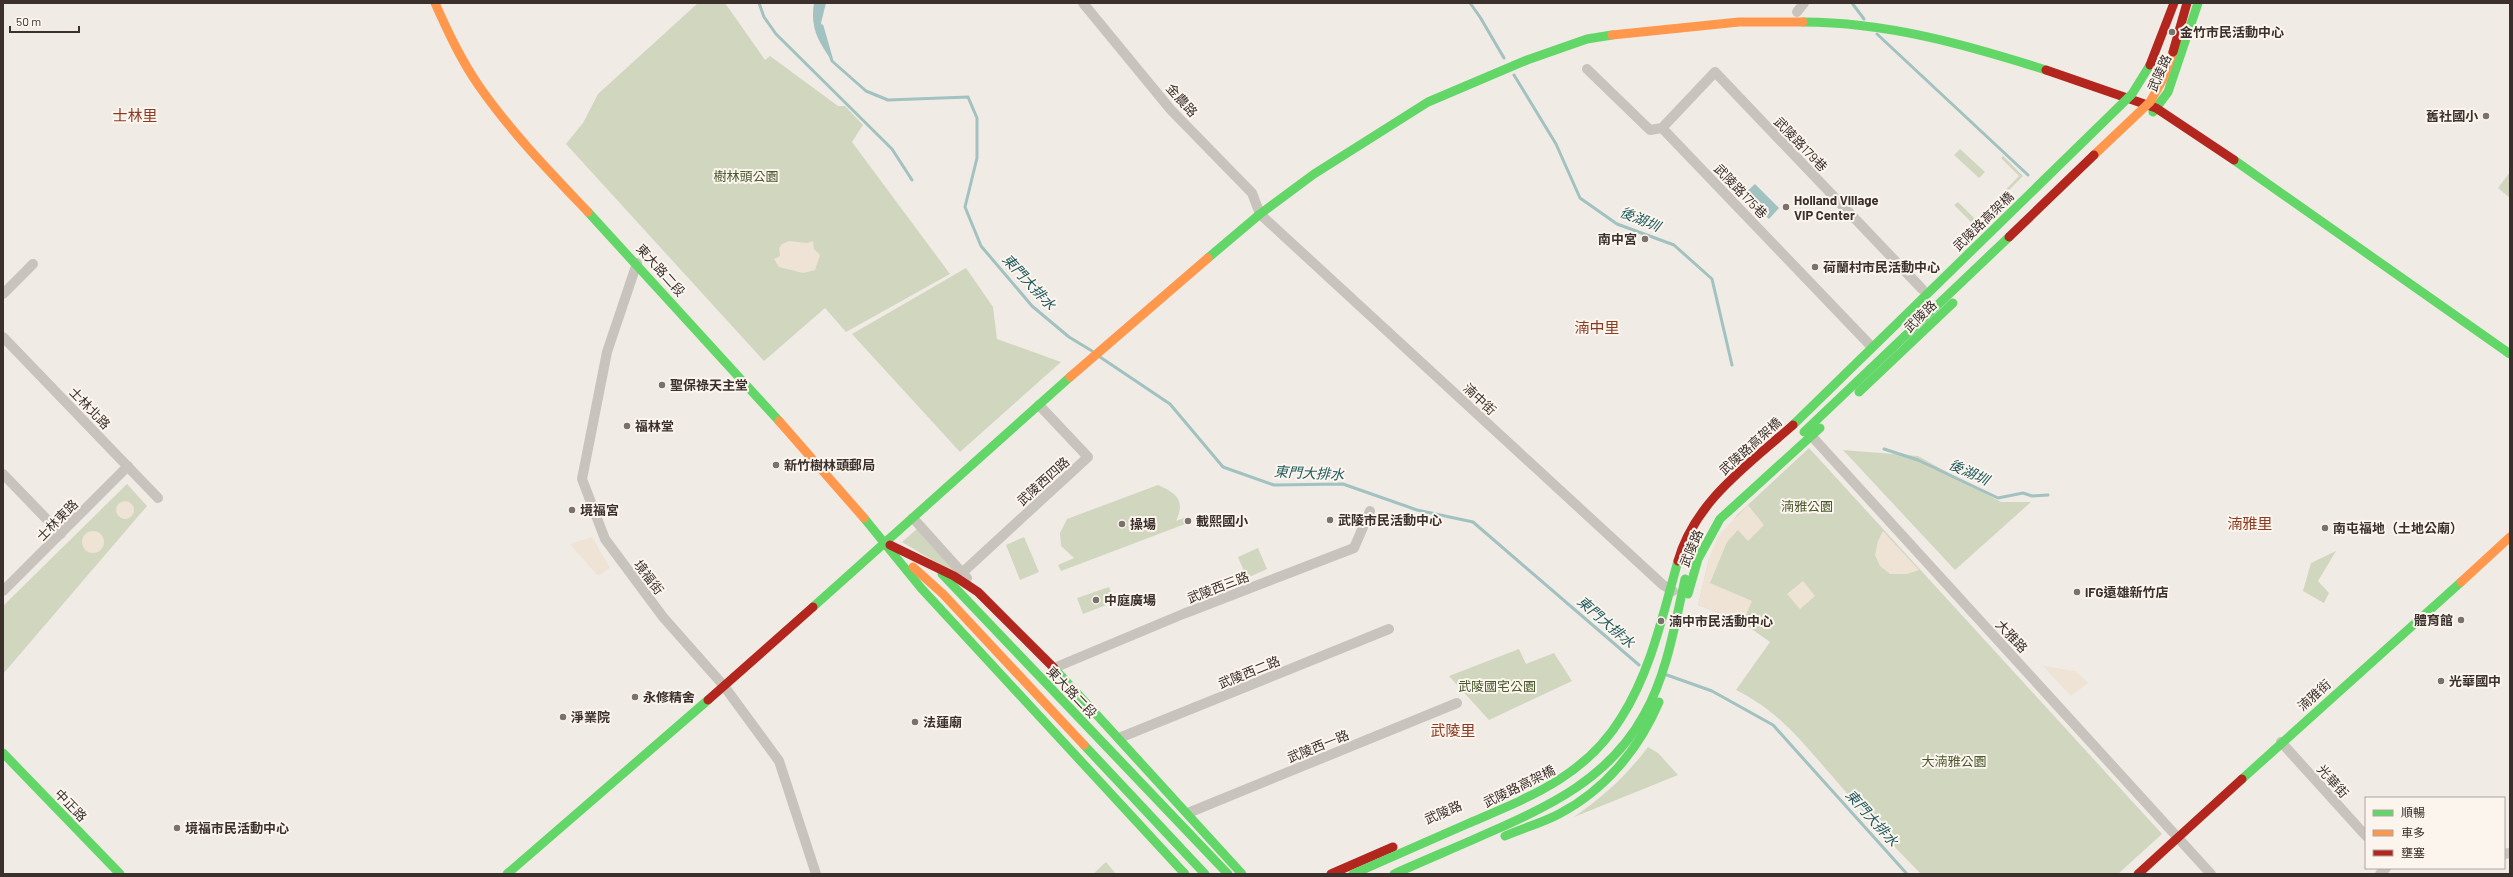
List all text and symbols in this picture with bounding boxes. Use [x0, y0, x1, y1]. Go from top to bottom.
scale bar [10, 8, 79, 34]
text: 50 m [16, 14, 41, 28]
place label: 金竹市民活動中心 [2180, 24, 2284, 40]
marker: 金竹市民活動中心 [2167, 27, 2177, 37]
street label: 武陵路 [2144, 52, 2174, 94]
street label: 金農路 [1163, 80, 1201, 120]
district label: 士林里 [112, 106, 158, 124]
place label: 舊社國小 [2426, 108, 2479, 124]
marker: 舊社國小 [2481, 111, 2491, 121]
street label: 武陵路179巷 [1771, 113, 1831, 175]
street label: 武陵路175巷 [1711, 160, 1771, 222]
park label: 樹林頭公園 [713, 168, 779, 184]
street label: 武陵路高架橋 [1949, 188, 2017, 254]
place label: Holland Village VIP Center [1794, 192, 1879, 223]
marker: Holland Village VIP Center [1781, 202, 1791, 212]
water label: 後湖圳 [1618, 203, 1665, 235]
place label: 南中宮 [1598, 231, 1637, 247]
marker: 南中宮 [1640, 234, 1650, 244]
street label: 東大路二段 [633, 240, 689, 300]
water label: 東門大排水 [999, 250, 1060, 314]
place label: 荷蘭村市民活動中心 [1823, 259, 1940, 275]
marker: 荷蘭村市民活動中心 [1810, 262, 1820, 272]
street label: 武陵路 [1900, 297, 1940, 335]
district label: 湳中里 [1574, 318, 1620, 336]
place label: 聖保祿天主堂 [670, 377, 748, 393]
marker: 聖保祿天主堂 [657, 380, 667, 390]
street label: 湳中街 [1460, 380, 1500, 418]
street label: 士林北路 [66, 384, 114, 432]
street label: 武陵路高架橋 [1716, 414, 1784, 478]
place label: 福林堂 [635, 418, 674, 434]
marker: 福林堂 [622, 421, 632, 431]
street label: 武陵西四路 [1013, 453, 1073, 509]
water label: 後湖圳 [1947, 455, 1994, 489]
place label: 新竹樹林頭郵局 [784, 457, 875, 473]
marker: 新竹樹林頭郵局 [771, 460, 781, 470]
water label: 東門大排水 [1274, 462, 1345, 483]
street label: 士林東路 [33, 496, 81, 544]
park label: 湳雅公園 [1781, 498, 1833, 514]
place label: 境福宮 [580, 502, 619, 518]
marker: 境福宮 [567, 505, 577, 515]
place label: 武陵市民活動中心 [1338, 512, 1442, 528]
place label: 載熙國小 [1196, 513, 1249, 529]
district label: 湳雅里 [2227, 514, 2273, 532]
marker: 武陵市民活動中心 [1325, 515, 1335, 525]
place label: 操場 [1130, 516, 1156, 532]
marker: 載熙國小 [1183, 516, 1193, 526]
marker: 操場 [1117, 519, 1127, 529]
place label: 南屯福地（土地公廟） [2333, 520, 2463, 536]
marker: 南屯福地（土地公廟） [2320, 523, 2330, 533]
street label: 武陵路 [1676, 527, 1706, 569]
street label: 境福街 [631, 557, 667, 597]
street label: 武陵西三路 [1185, 568, 1251, 606]
place label: iFG遠雄新竹店 [2085, 584, 2169, 600]
marker: iFG遠雄新竹店 [2072, 587, 2082, 597]
place label: 中庭廣場 [1104, 592, 1156, 608]
water label: 東門大排水 [1574, 592, 1639, 652]
marker: 中庭廣場 [1091, 595, 1101, 605]
place label: 體育館 [2414, 612, 2453, 628]
place label: 湳中市民活動中心 [1669, 613, 1773, 629]
marker: 體育館 [2456, 615, 2466, 625]
marker: 湳中市民活動中心 [1656, 616, 1666, 626]
street label: 大雅路 [1993, 616, 2031, 656]
street label: 武陵西二路 [1216, 652, 1282, 692]
street label: 東大路二段 [1044, 663, 1100, 721]
place label: 光華國中 [2449, 673, 2501, 689]
street label: 湳雅街 [2294, 676, 2334, 714]
marker: 光華國中 [2436, 676, 2446, 686]
park label: 武陵國宅公園 [1458, 678, 1536, 694]
place label: 永修精舍 [643, 689, 695, 705]
marker: 永修精舍 [630, 692, 640, 702]
place label: 淨業院 [571, 709, 610, 725]
marker: 淨業院 [558, 712, 568, 722]
place label: 法蓮廟 [923, 714, 962, 730]
marker: 法蓮廟 [910, 717, 920, 727]
district label: 武陵里 [1430, 721, 1476, 739]
street label: 武陵西一路 [1285, 726, 1351, 766]
park label: 大湳雅公園 [1921, 753, 1987, 769]
street label: 光華街 [2314, 761, 2352, 801]
street label: 武陵路高架橋 [1480, 762, 1558, 810]
street label: 中正路 [52, 785, 90, 825]
water label: 東門大排水 [1843, 786, 1903, 850]
street label: 武陵路 [1422, 797, 1464, 827]
legend [2365, 797, 2505, 869]
text: 順暢 [2401, 805, 2425, 819]
place label: 境福市民活動中心 [185, 820, 289, 836]
marker: 境福市民活動中心 [172, 823, 182, 833]
text: 車多 [2401, 825, 2425, 839]
text: 壅塞 [2401, 845, 2425, 859]

